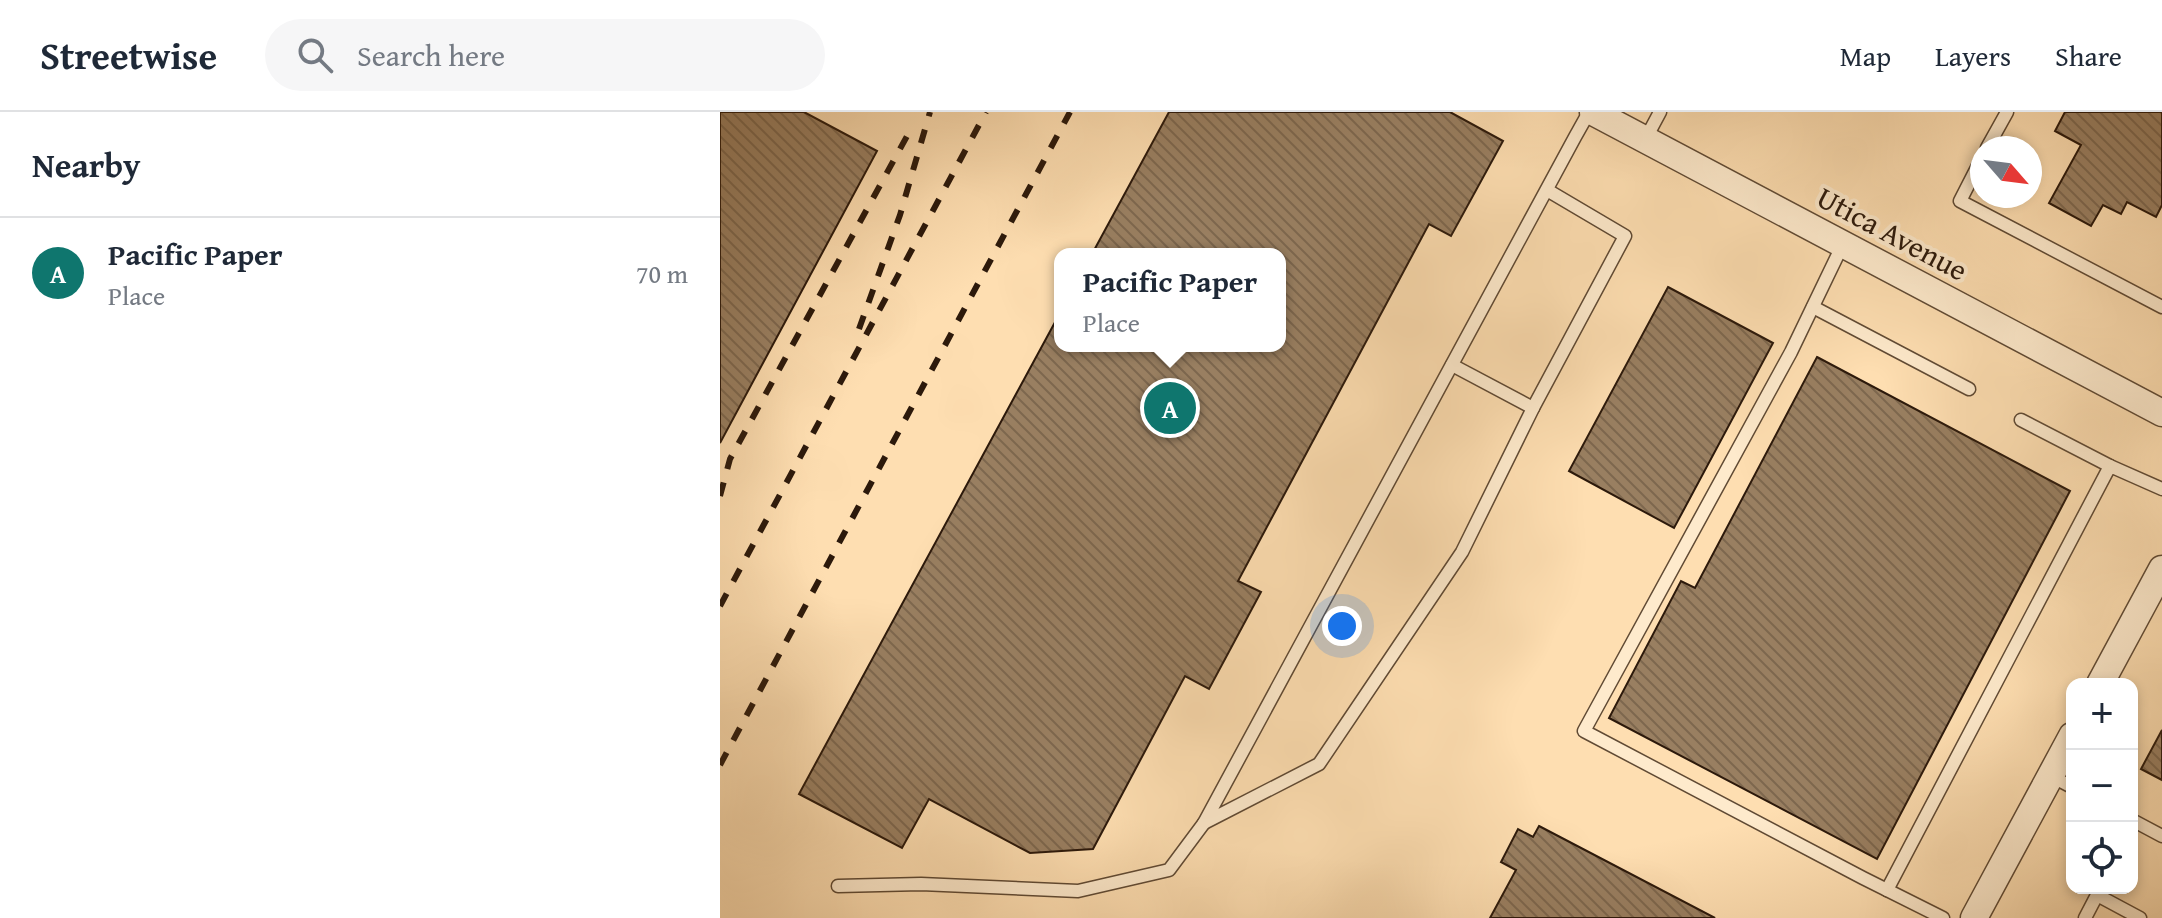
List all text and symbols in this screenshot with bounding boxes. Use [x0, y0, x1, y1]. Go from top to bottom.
search box [265, 19, 825, 91]
text: Streetwise [40, 27, 217, 83]
icon: search [293, 33, 337, 77]
text: Search here [357, 33, 505, 77]
text: Map [1840, 35, 1891, 76]
text: Layers [1935, 35, 2011, 76]
text: Share [2055, 35, 2122, 76]
north arrow [1970, 136, 2042, 208]
text: Nearby [32, 140, 141, 189]
street label: Utica Avenue [1809, 175, 1976, 291]
text: Pacific Paper [108, 232, 283, 276]
popup [1054, 248, 1286, 352]
text: A [50, 254, 66, 293]
text: 70 m [636, 254, 688, 293]
text: Pacific Paper [1083, 259, 1257, 303]
text: Place [108, 276, 165, 315]
text: Place [1083, 303, 1140, 342]
pin: A [1144, 378, 1196, 438]
your location [1322, 606, 1362, 646]
map controls [2066, 678, 2138, 894]
button: + [2066, 678, 2138, 750]
button: − [2066, 750, 2138, 822]
button: locate [2066, 822, 2138, 894]

